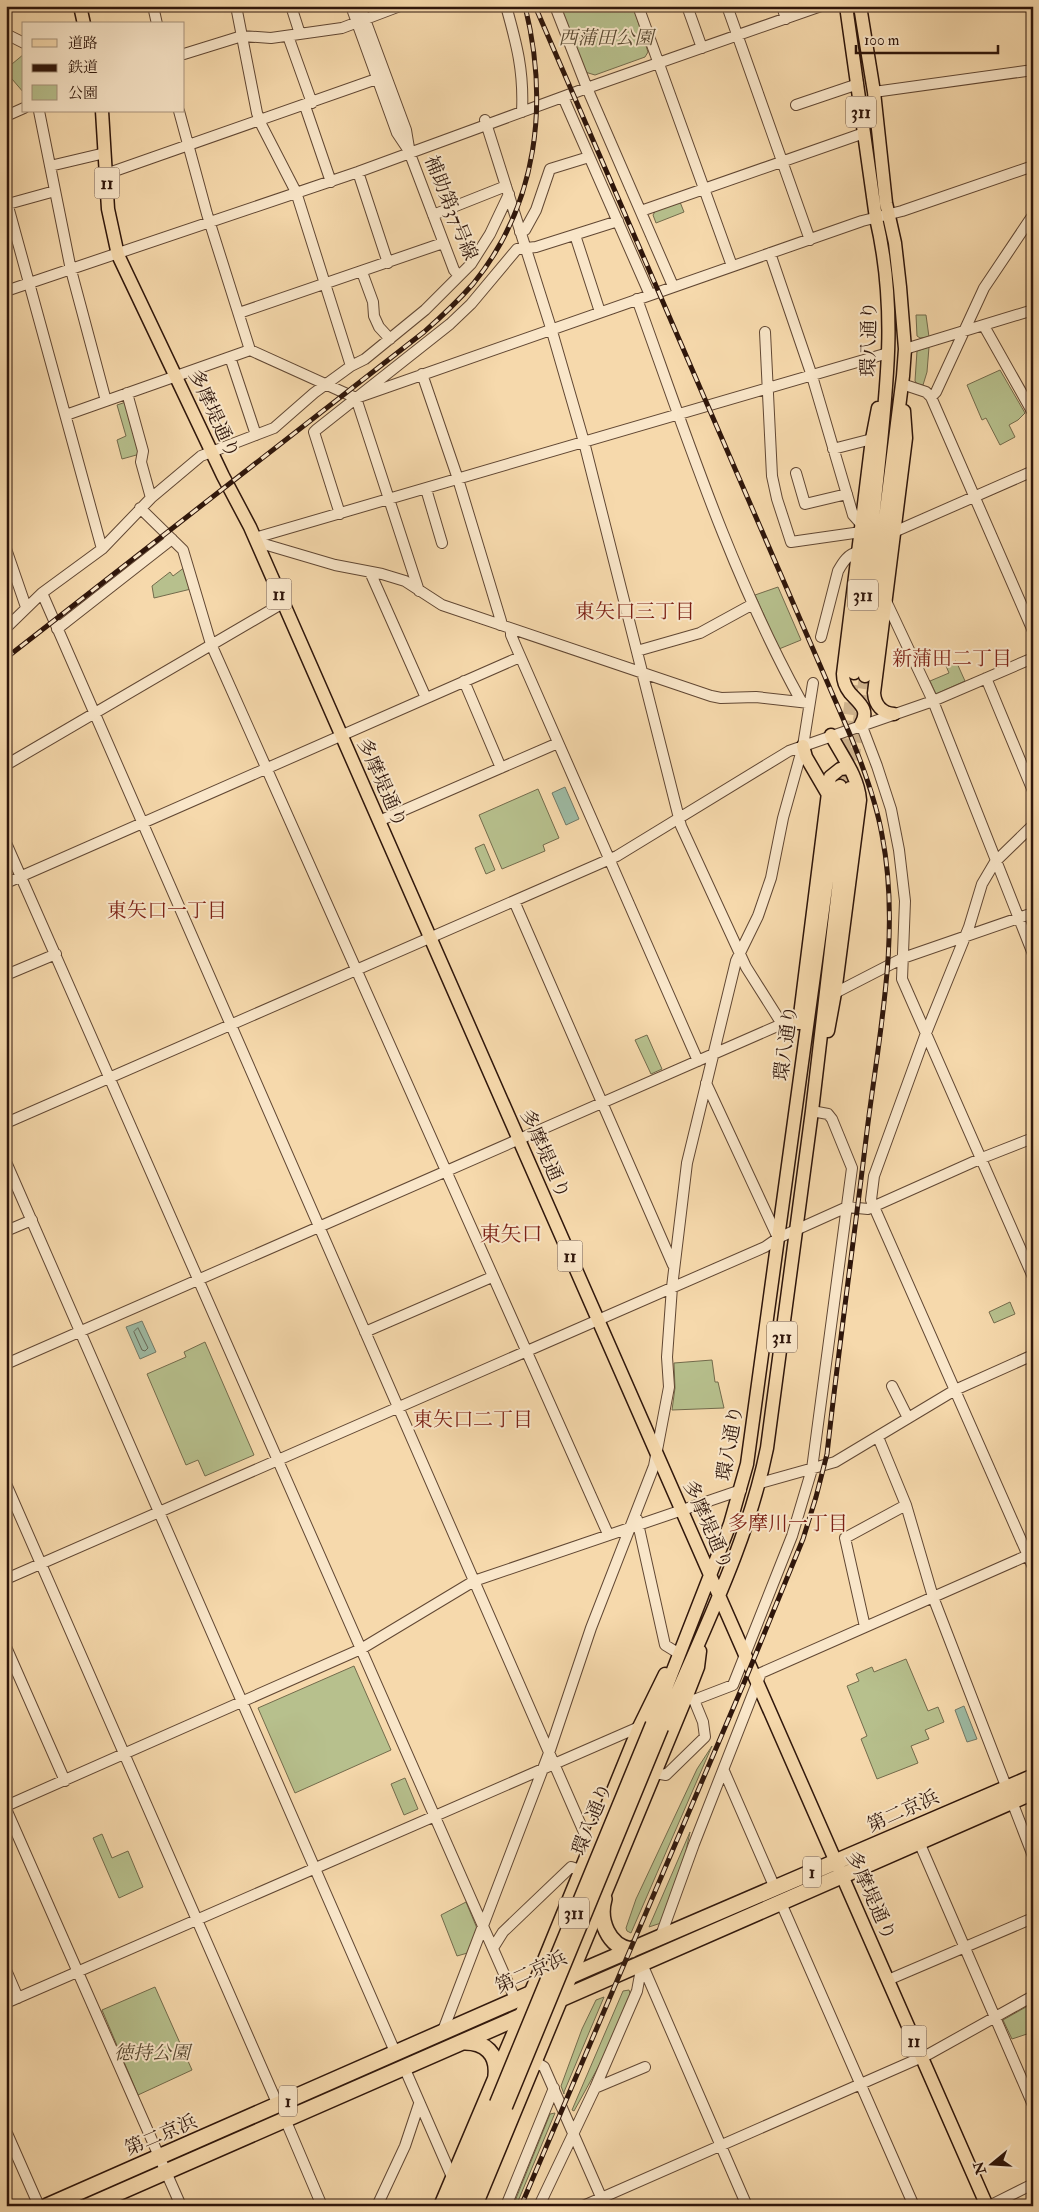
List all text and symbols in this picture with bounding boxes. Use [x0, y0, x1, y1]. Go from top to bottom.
legend [22, 22, 185, 112]
scale bar [856, 22, 999, 54]
park label: 西蒲田公園 [558, 26, 656, 50]
text: 100 m [864, 31, 900, 50]
text: 道路 [68, 34, 98, 53]
text: 鉄道 [68, 58, 98, 77]
text: 公園 [68, 84, 98, 103]
road number: 311 [846, 96, 876, 128]
street label: 補助第37号線 [419, 152, 483, 264]
road number: 11 [94, 168, 120, 198]
street label: 環八通り [856, 301, 882, 377]
street label: 多摩堤通り [183, 366, 245, 462]
road number: 11 [266, 578, 292, 610]
road number: 311 [848, 580, 878, 610]
district label: 東矢口三丁目 [575, 599, 695, 624]
district label: 新蒲田二丁目 [892, 646, 1012, 671]
street label: 多摩堤通り [352, 735, 412, 831]
district label: 東矢口一丁目 [107, 898, 227, 923]
street label: 環八通り [769, 1004, 803, 1082]
street label: 多摩堤通り [515, 1106, 575, 1202]
district label: 東矢口 [480, 1221, 543, 1248]
road number: 11 [558, 1240, 582, 1272]
road number: 311 [767, 1321, 797, 1352]
street label: 環八通り [712, 1403, 748, 1483]
district label: 東矢口二丁目 [413, 1407, 533, 1432]
street label: 多摩堤通り [678, 1477, 738, 1573]
district label: 多摩川一丁目 [728, 1511, 848, 1536]
street label: 環八通り [567, 1779, 617, 1859]
street label: 第二京浜 [863, 1785, 943, 1837]
street label: 多摩堤通り [841, 1848, 901, 1944]
road number: 1 [803, 1856, 821, 1888]
road number: 311 [559, 1898, 589, 1929]
street label: 第二京浜 [491, 1946, 571, 1998]
road number: 11 [902, 2025, 926, 2056]
park label: 徳持公園 [114, 2041, 193, 2065]
road number: 1 [279, 2086, 297, 2116]
street label: 第二京浜 [121, 2109, 201, 2161]
north arrow [966, 2140, 1016, 2190]
text: N [970, 2159, 990, 2177]

